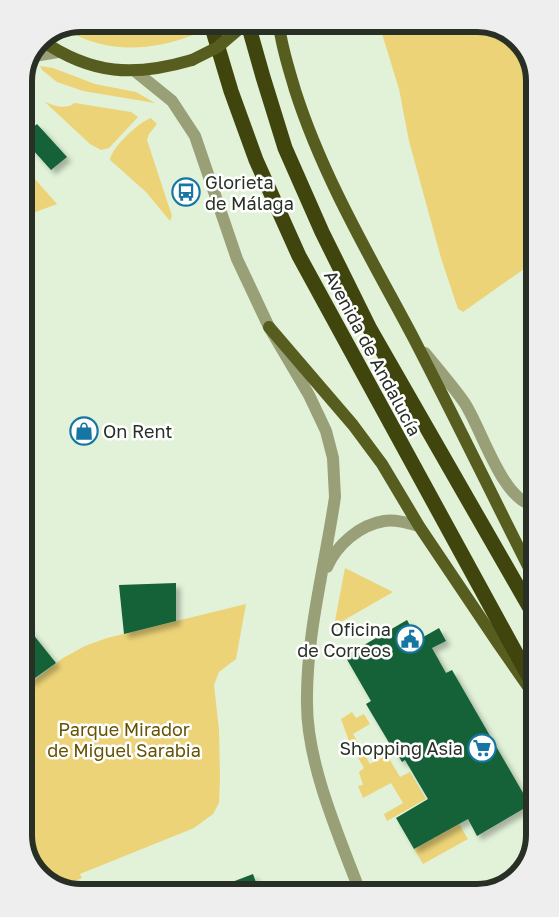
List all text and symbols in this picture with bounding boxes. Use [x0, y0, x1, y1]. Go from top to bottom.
place label: Glorieta de Málaga [205, 171, 294, 214]
bus stop icon: Glorieta de Málaga [171, 177, 201, 207]
street label: Avenida de Andalucía [320, 266, 426, 440]
shop icon: On Rent [69, 416, 99, 446]
place label: On Rent [103, 420, 172, 442]
place label: Oficina de Correos [297, 618, 391, 661]
public building icon: Oficina de Correos [395, 624, 425, 654]
park label: Parque Mirador de Miguel Sarabia [47, 718, 201, 761]
supermarket icon: Shopping Asia [467, 733, 497, 763]
place label: Shopping Asia [340, 737, 463, 759]

